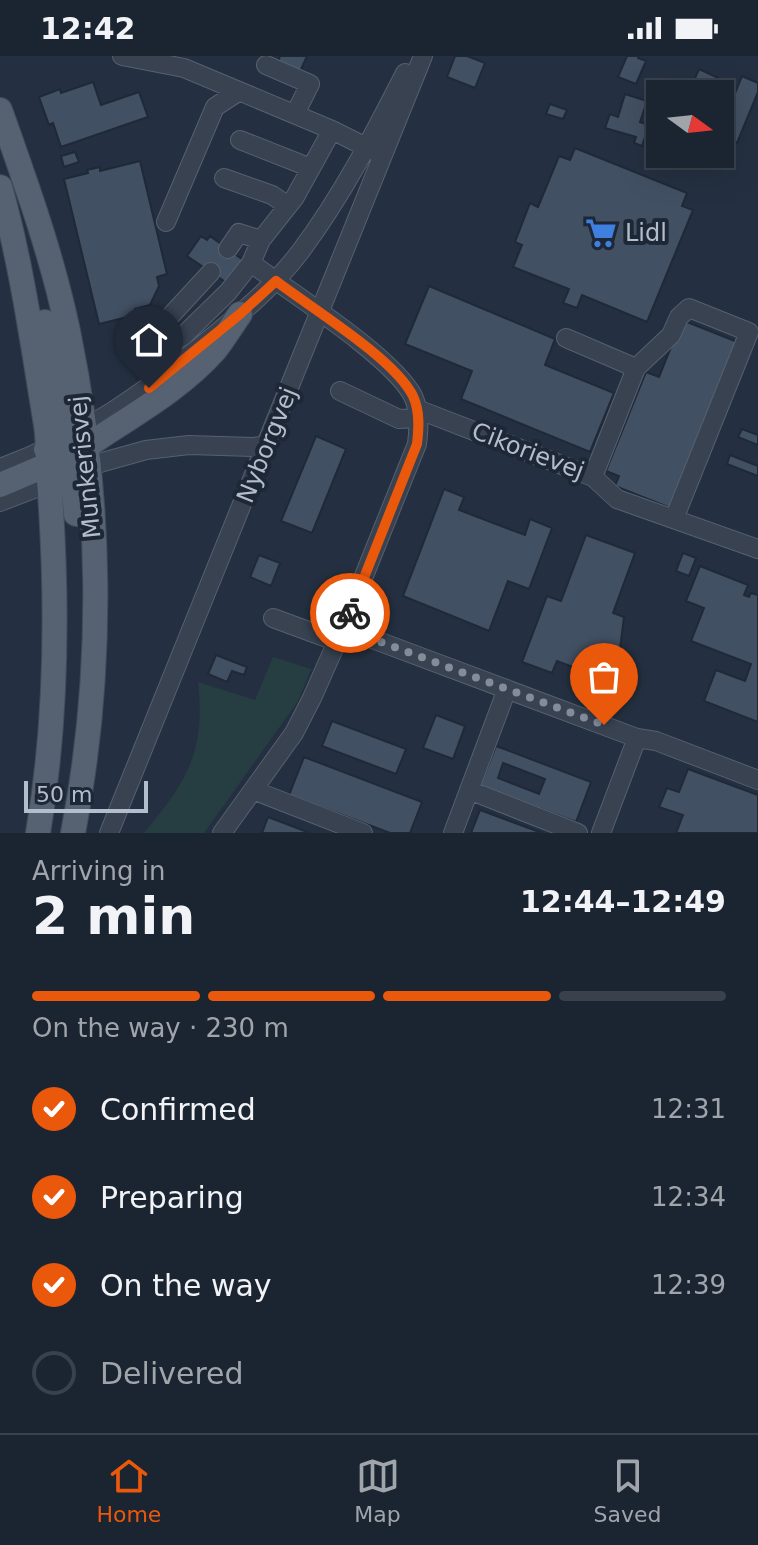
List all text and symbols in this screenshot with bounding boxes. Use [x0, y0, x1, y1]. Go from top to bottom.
text: 12:42 [40, 11, 136, 46]
north arrow [646, 80, 734, 168]
map controls [646, 80, 734, 168]
supermarket icon: Lidl [584, 216, 618, 250]
place label: Lidl [625, 219, 667, 247]
pin [115, 306, 183, 388]
icon: home [127, 318, 171, 362]
street label: Nyborgvej [231, 383, 303, 507]
street label: Munkerisvej [64, 394, 106, 540]
street label: Cikorievej [468, 417, 588, 485]
courier [310, 573, 390, 653]
icon: bike [328, 591, 372, 635]
pin [570, 643, 638, 725]
icon: bag [582, 655, 626, 699]
scale bar [24, 777, 148, 813]
text: 50 m [36, 782, 92, 807]
text: Arriving in [32, 856, 166, 886]
text: 12:44–12:49 [520, 884, 726, 919]
text: 2 min [32, 886, 195, 946]
text: On the way · 230 m [32, 1013, 289, 1043]
icon: check [32, 1087, 76, 1131]
text: Confirmed [100, 1092, 256, 1127]
text: 12:31 [651, 1094, 726, 1124]
icon: check [32, 1175, 76, 1219]
text: Preparing [100, 1180, 244, 1215]
text: 12:34 [651, 1182, 726, 1212]
icon: check [32, 1263, 76, 1307]
text: On the way [100, 1268, 272, 1303]
text: 12:39 [651, 1270, 726, 1300]
text: Delivered [100, 1356, 244, 1391]
tab: Home [96, 1454, 161, 1527]
tab: Map [354, 1454, 401, 1527]
tab: Saved [594, 1454, 662, 1527]

